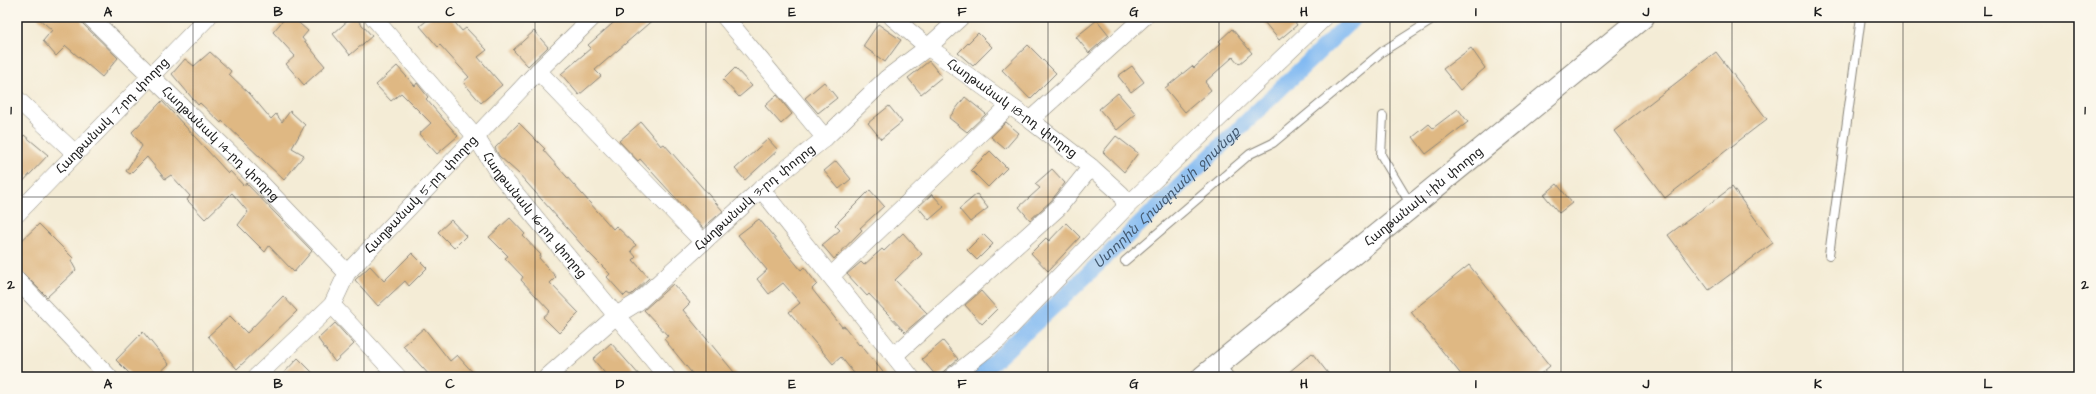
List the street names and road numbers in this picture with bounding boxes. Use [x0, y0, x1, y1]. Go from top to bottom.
street label: Հաղթանակ 7-րդ փողոց [52, 53, 173, 178]
street label: Հաղթանակ 18-րդ փողոց [943, 54, 1081, 162]
street label: Հաղթանակ 14-րդ փողոց [157, 82, 283, 206]
street label: Հաղթանակ 5-րդ փողոց [361, 131, 482, 258]
street label: Հաղթանակ 3-րդ փողոց [690, 140, 819, 255]
street label: Հաղթանակ 1-ին փողոց [1360, 142, 1487, 251]
street label: Հաղթանակ 16-րդ փողոց [478, 148, 591, 282]

